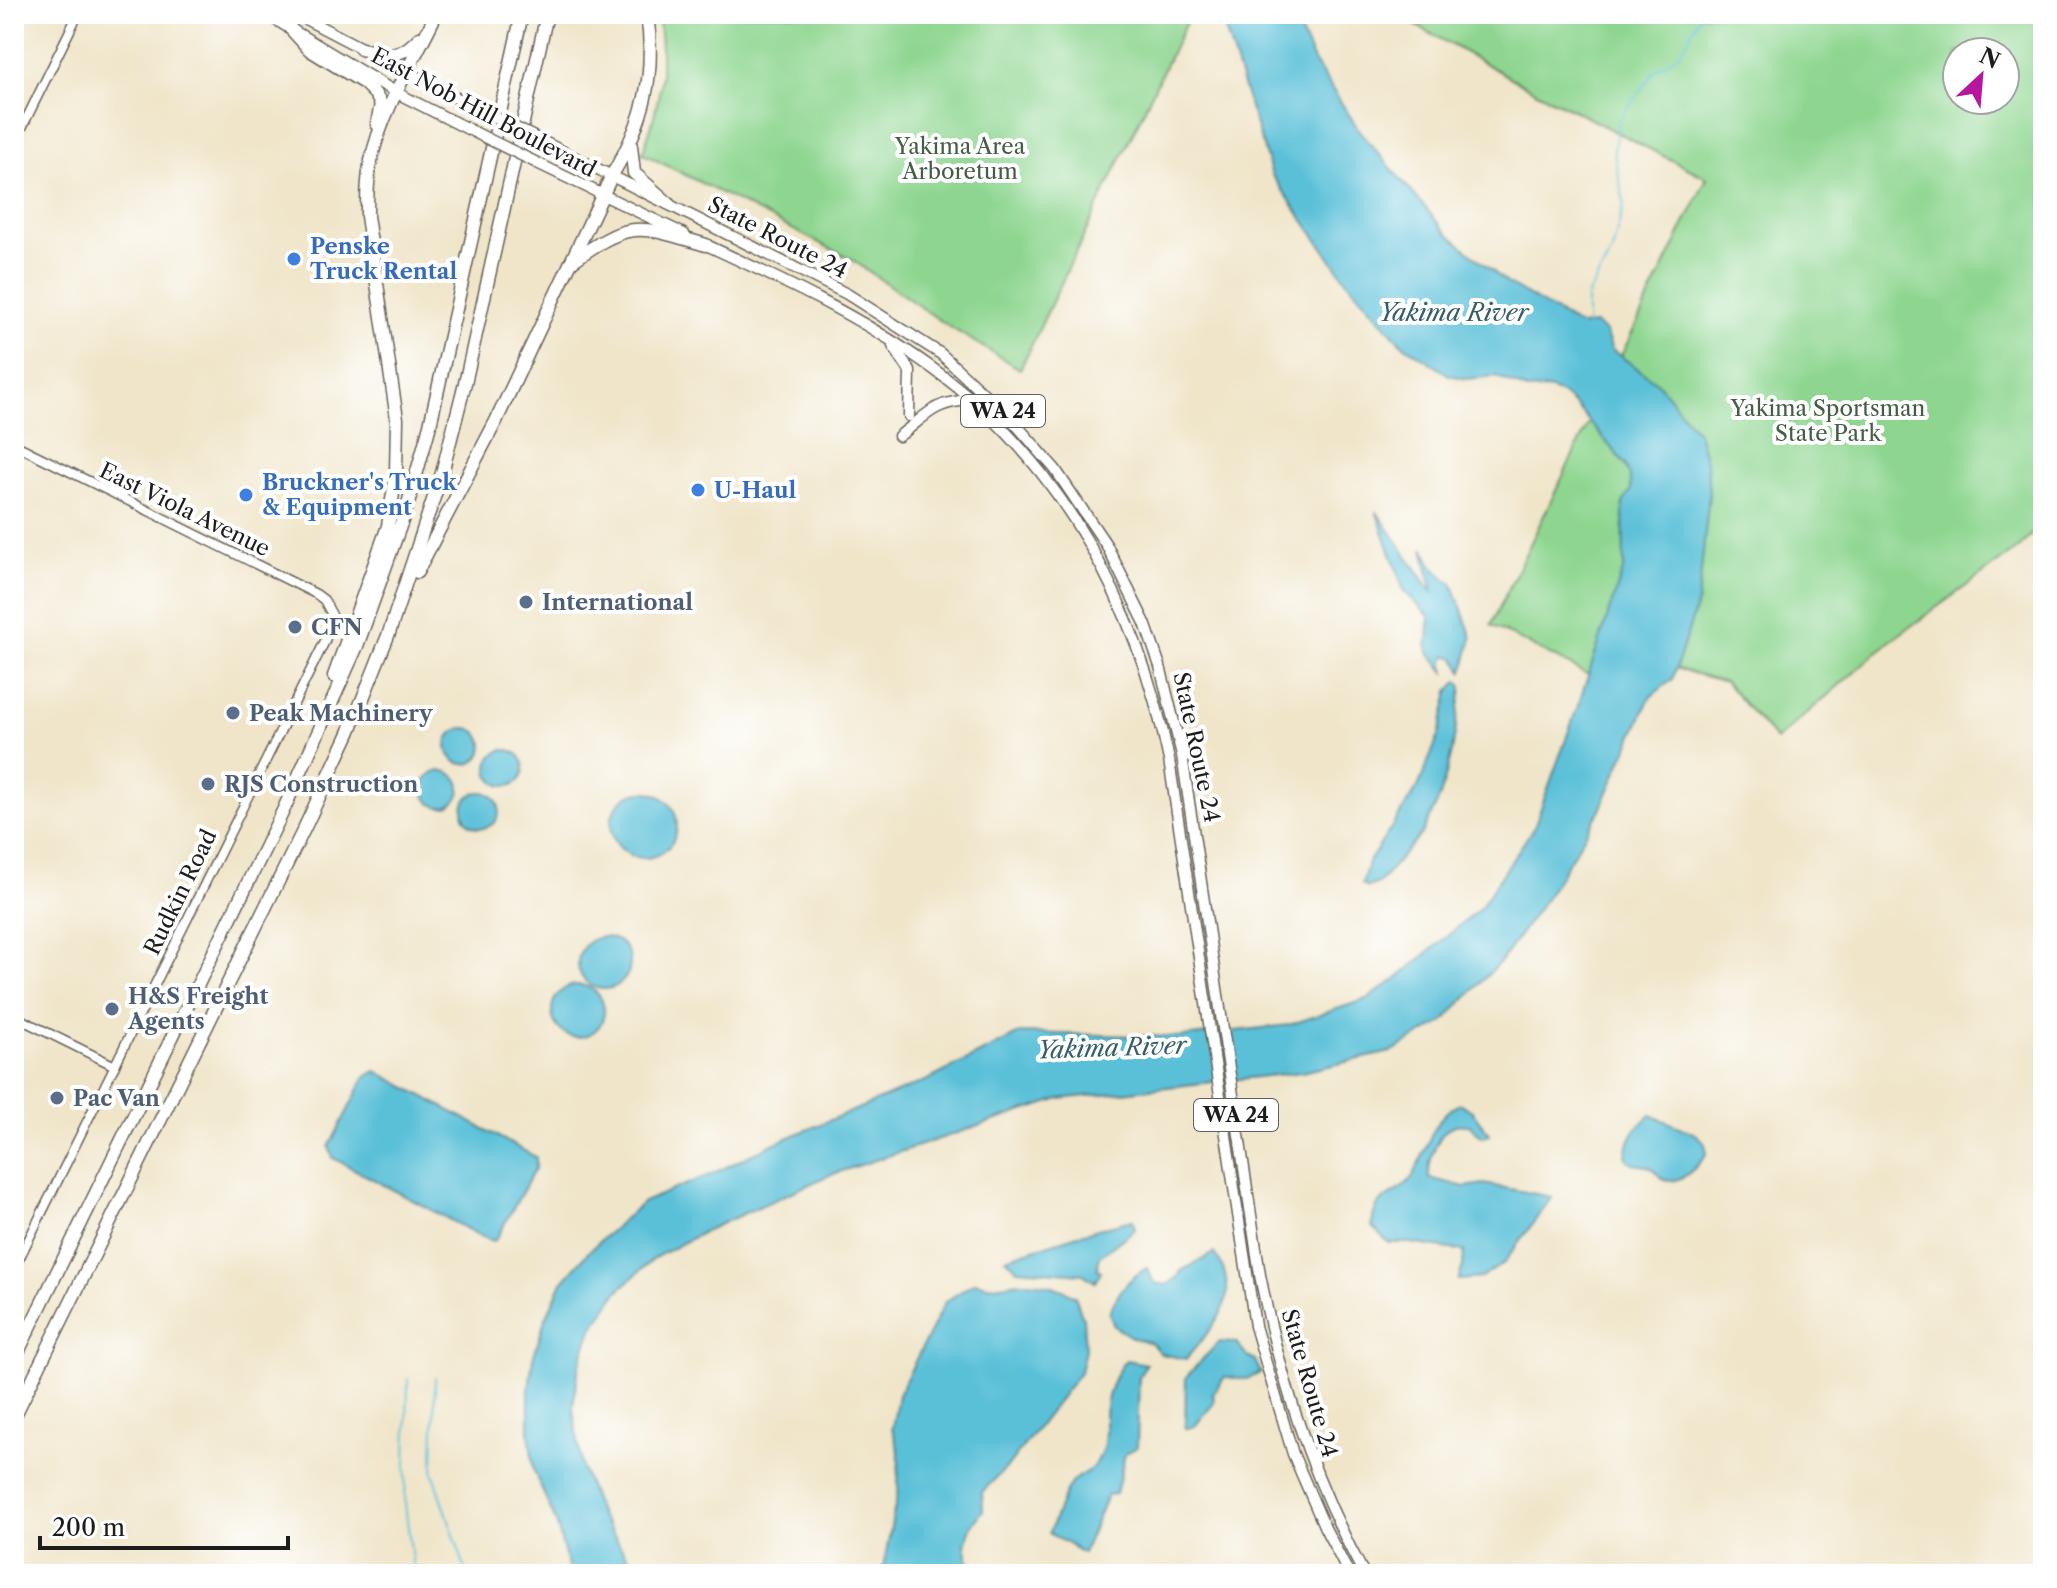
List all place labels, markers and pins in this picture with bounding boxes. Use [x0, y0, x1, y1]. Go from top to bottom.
place label: Penske Truck Rental [310, 233, 457, 285]
marker: Penske Truck Rental [285, 250, 303, 268]
place label: Bruckner's Truck & Equipment [262, 469, 457, 521]
place label: U-Haul [714, 477, 797, 504]
marker: U-Haul [689, 481, 707, 499]
marker: Bruckner's Truck & Equipment [237, 486, 255, 504]
place label: International [542, 589, 693, 616]
marker: International [517, 593, 535, 611]
place label: CFN [311, 614, 363, 641]
marker: CFN [286, 618, 304, 636]
place label: Peak Machinery [249, 700, 433, 727]
marker: Peak Machinery [224, 704, 242, 722]
place label: RJS Construction [224, 771, 418, 798]
marker: RJS Construction [199, 775, 217, 793]
place label: H&S Freight Agents [127, 983, 269, 1035]
marker: H&S Freight Agents [103, 1000, 121, 1018]
place label: Pac Van [73, 1085, 160, 1112]
marker: Pac Van [48, 1089, 66, 1107]

